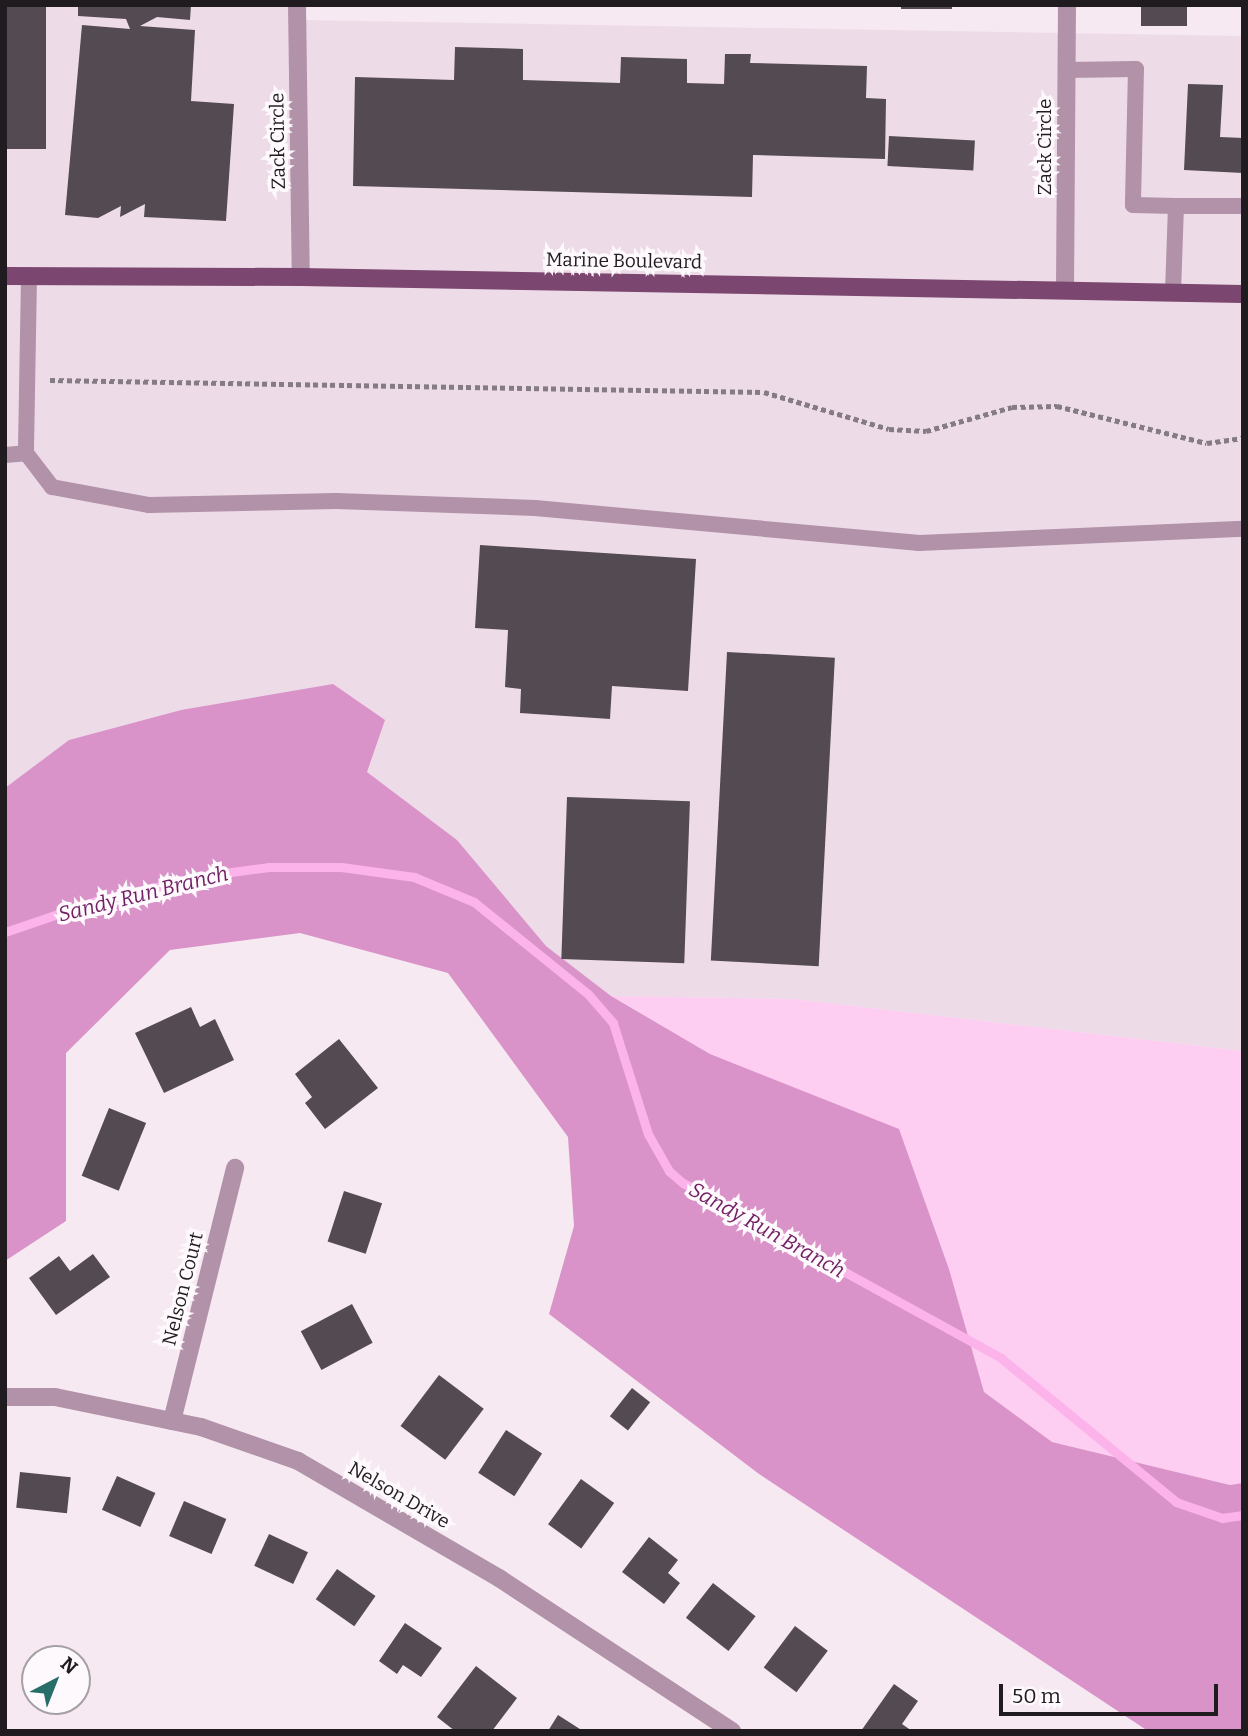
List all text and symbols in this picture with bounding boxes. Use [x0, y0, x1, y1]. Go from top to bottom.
street label: Zack Circle [266, 92, 290, 190]
street label: Zack Circle [1034, 99, 1056, 195]
street label: Marine Boulevard [546, 248, 702, 274]
water label: Sandy Run Branch [55, 861, 231, 927]
water label: Sandy Run Branch [685, 1177, 849, 1283]
street label: Nelson Court [158, 1230, 208, 1348]
street label: Nelson Drive [344, 1457, 454, 1533]
north arrow [21, 1645, 91, 1715]
text: N [56, 1652, 82, 1679]
scale bar [1003, 1670, 1222, 1714]
text: 50 m [1012, 1683, 1061, 1709]

